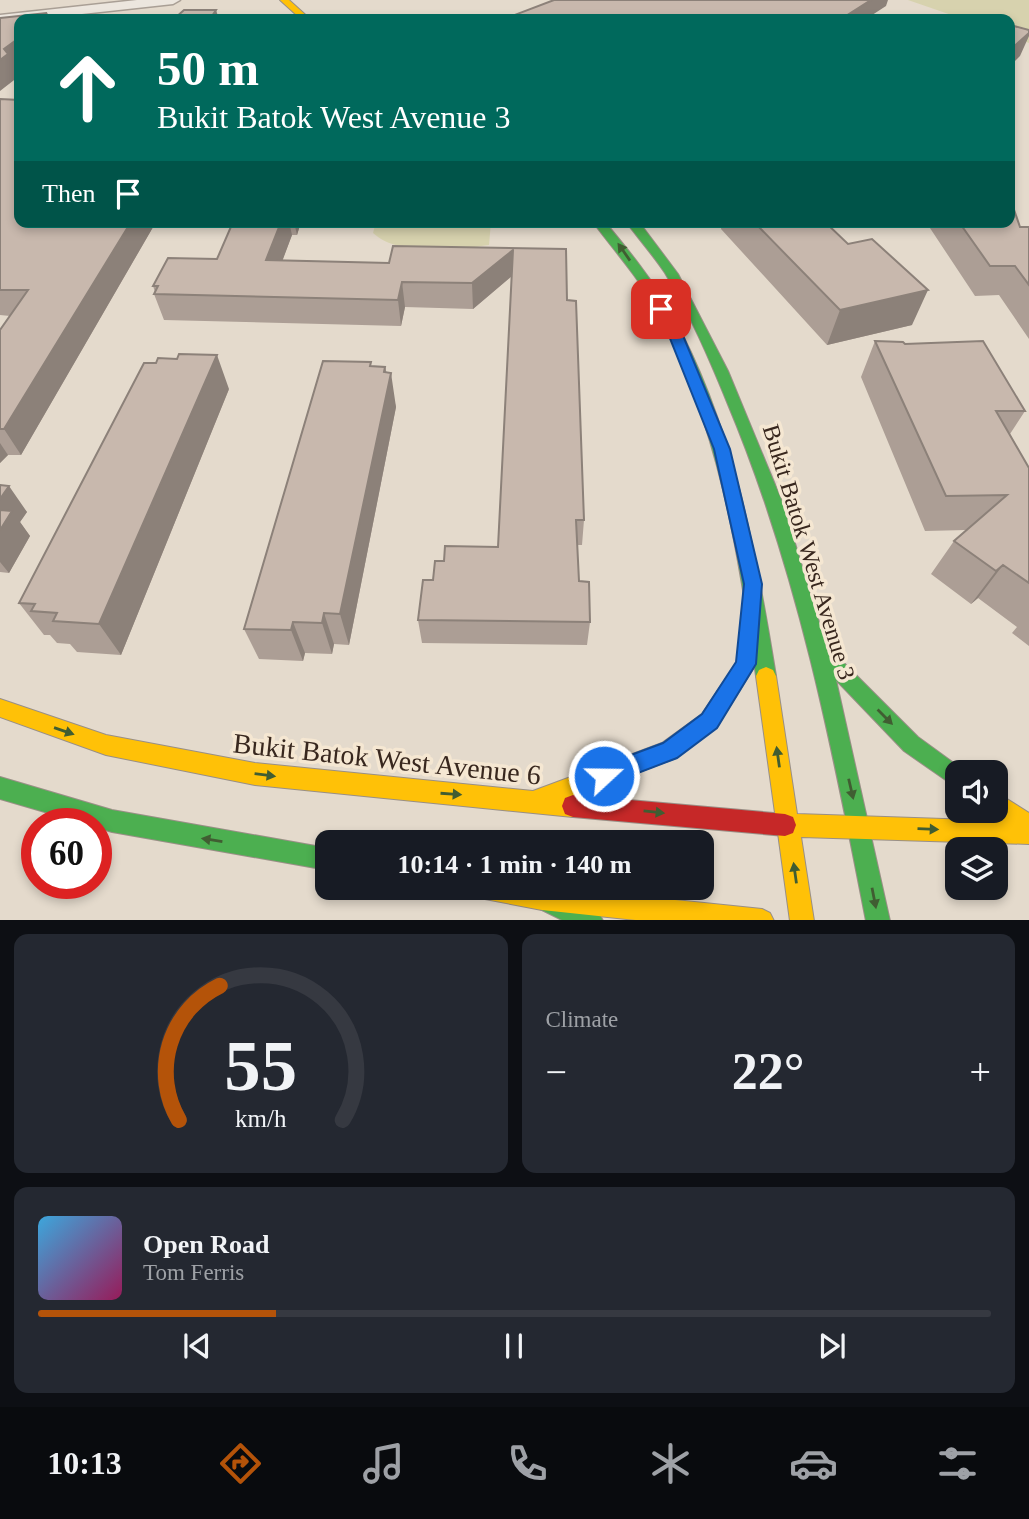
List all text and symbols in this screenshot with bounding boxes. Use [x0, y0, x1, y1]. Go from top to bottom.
text: 50 m [157, 41, 259, 96]
icon: ahead [42, 42, 133, 133]
text: Bukit Batok West Avenue 3 [157, 99, 511, 135]
icon: arrive [109, 175, 147, 213]
text: Then [42, 179, 95, 208]
one-way arrow [617, 243, 631, 261]
pin [631, 279, 691, 339]
icon: arrive [642, 290, 680, 328]
street label: Bukit Batok West Avenue 3 [758, 421, 860, 683]
one-way arrow [876, 708, 892, 725]
one-way arrow [54, 726, 75, 737]
street label: Bukit Batok West Avenue 6 [232, 727, 542, 791]
position arrow [567, 739, 641, 813]
one-way arrow [773, 746, 784, 768]
map controls [945, 760, 1008, 900]
button: sound [945, 760, 1008, 823]
one-way arrow [254, 770, 276, 781]
one-way arrow [846, 778, 857, 800]
one-way arrow [440, 789, 462, 800]
one-way arrow [643, 807, 665, 818]
speed limit sign: 60 [21, 808, 112, 899]
one-way arrow [917, 824, 939, 835]
one-way arrow [200, 834, 222, 845]
button: layers [945, 837, 1008, 900]
text: 10:14 · 1 min · 140 m [398, 850, 632, 879]
one-way arrow [789, 862, 800, 884]
one-way arrow [868, 887, 879, 909]
text: Climate [546, 1007, 618, 1032]
text: 55 [224, 1025, 297, 1106]
text: 22° [732, 1043, 805, 1100]
text: − [546, 1051, 567, 1093]
text: + [970, 1051, 991, 1093]
text: km/h [235, 1104, 287, 1131]
text: Open Road [143, 1230, 269, 1259]
text: Tom Ferris [143, 1260, 244, 1285]
icon: previous [178, 1327, 216, 1365]
icon: pause [495, 1327, 533, 1365]
icon: next [813, 1327, 851, 1365]
icon: directions [216, 1439, 265, 1488]
icon: music [359, 1439, 408, 1488]
icon: phone [503, 1439, 552, 1488]
icon: climate [646, 1439, 695, 1488]
icon: car [789, 1439, 838, 1488]
icon: filters [933, 1439, 982, 1488]
text: 10:13 [47, 1445, 122, 1481]

